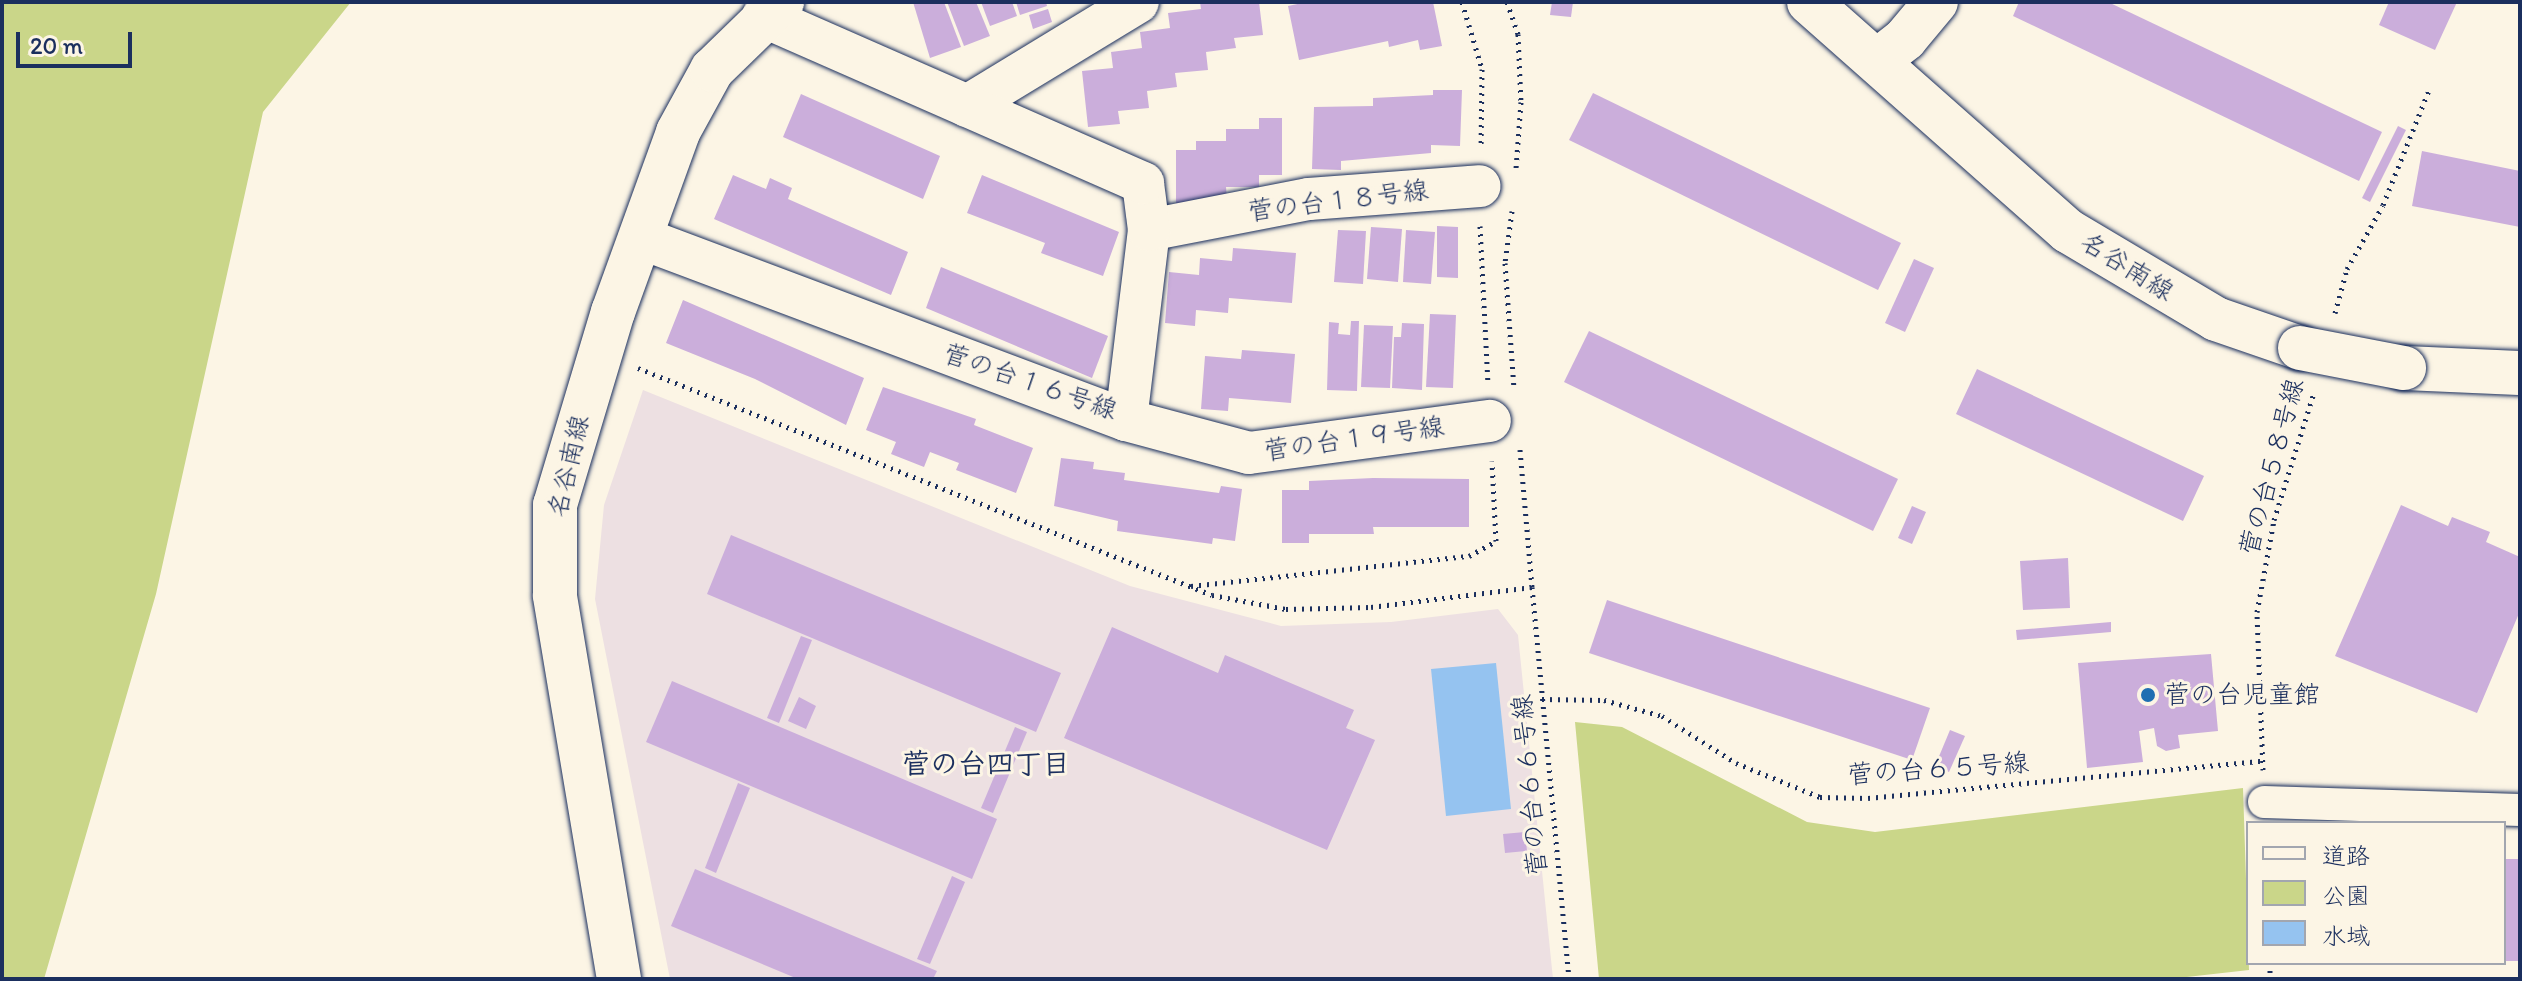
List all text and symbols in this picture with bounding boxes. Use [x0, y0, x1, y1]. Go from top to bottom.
scale bar [20, 16, 136, 66]
text: 20 m [30, 31, 83, 60]
street label: 菅の台１８号線 [1246, 174, 1430, 228]
street label: 名谷南線 [2075, 226, 2179, 308]
street label: 菅の台１６号線 [939, 338, 1121, 426]
street label: 菅の台５８号線 [2233, 375, 2311, 559]
street label: 菅の台１９号線 [1262, 411, 1446, 467]
street label: 名谷南線 [542, 412, 596, 520]
place label: 菅の台児童館 [2164, 679, 2320, 711]
marker: 菅の台児童館 [2139, 686, 2157, 704]
street label: 菅の台６６号線 [1507, 693, 1553, 877]
district label: 菅の台四丁目 [902, 746, 1070, 780]
street label: 菅の台６５号線 [1846, 747, 2030, 791]
legend [2246, 821, 2506, 965]
text: 道路 [2322, 841, 2370, 870]
text: 公園 [2322, 881, 2370, 910]
text: 水域 [2322, 921, 2370, 950]

